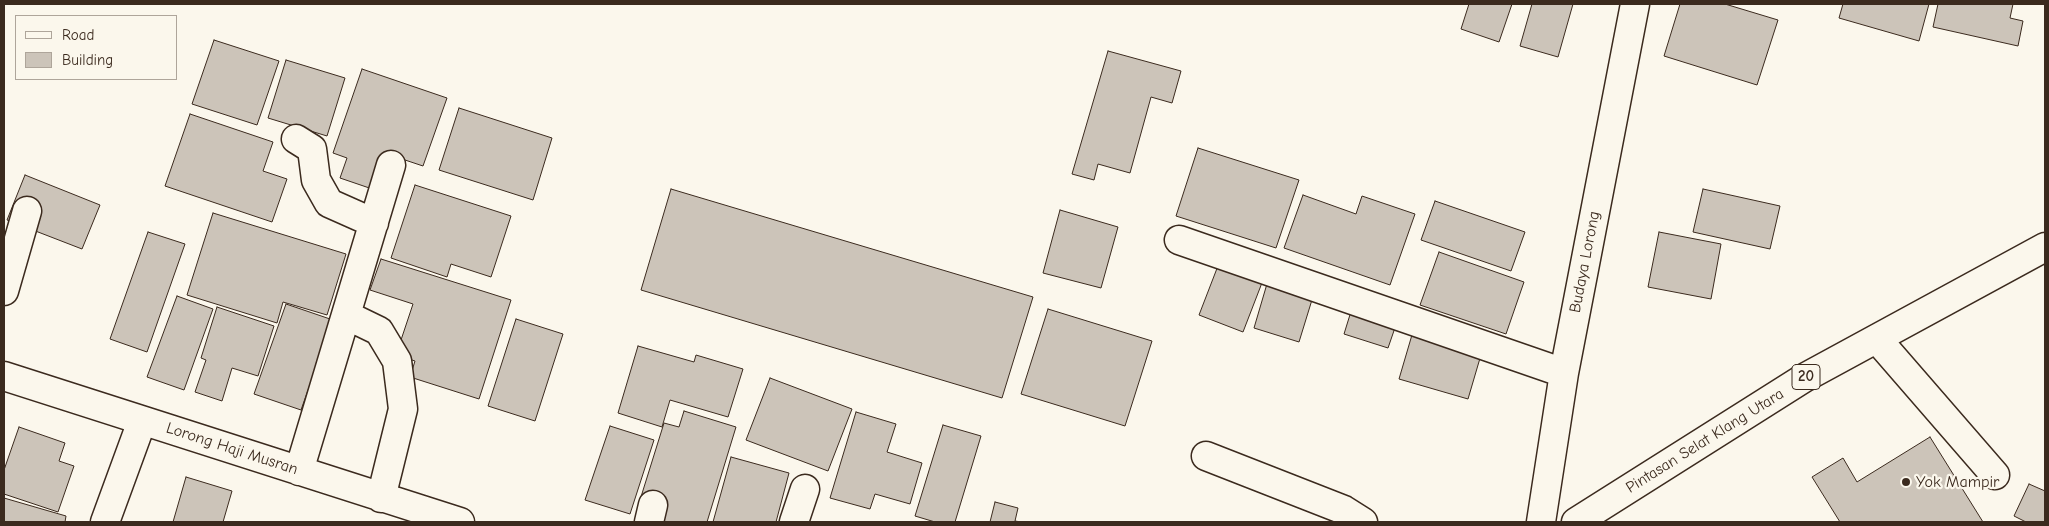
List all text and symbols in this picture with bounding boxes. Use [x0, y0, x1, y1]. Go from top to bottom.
legend [15, 15, 178, 80]
text: Road [62, 26, 94, 44]
text: Building [62, 51, 113, 69]
street label: Budaya Lorong [1566, 209, 1604, 315]
road number: 20 [1792, 364, 1820, 390]
street label: Pintasan Selat Klang Utara [1623, 385, 1787, 497]
street label: Lorong Haji Musran [164, 419, 300, 479]
place label: Yok Mampir [1916, 472, 1999, 492]
marker: Yok Mampir [1900, 476, 1912, 488]

